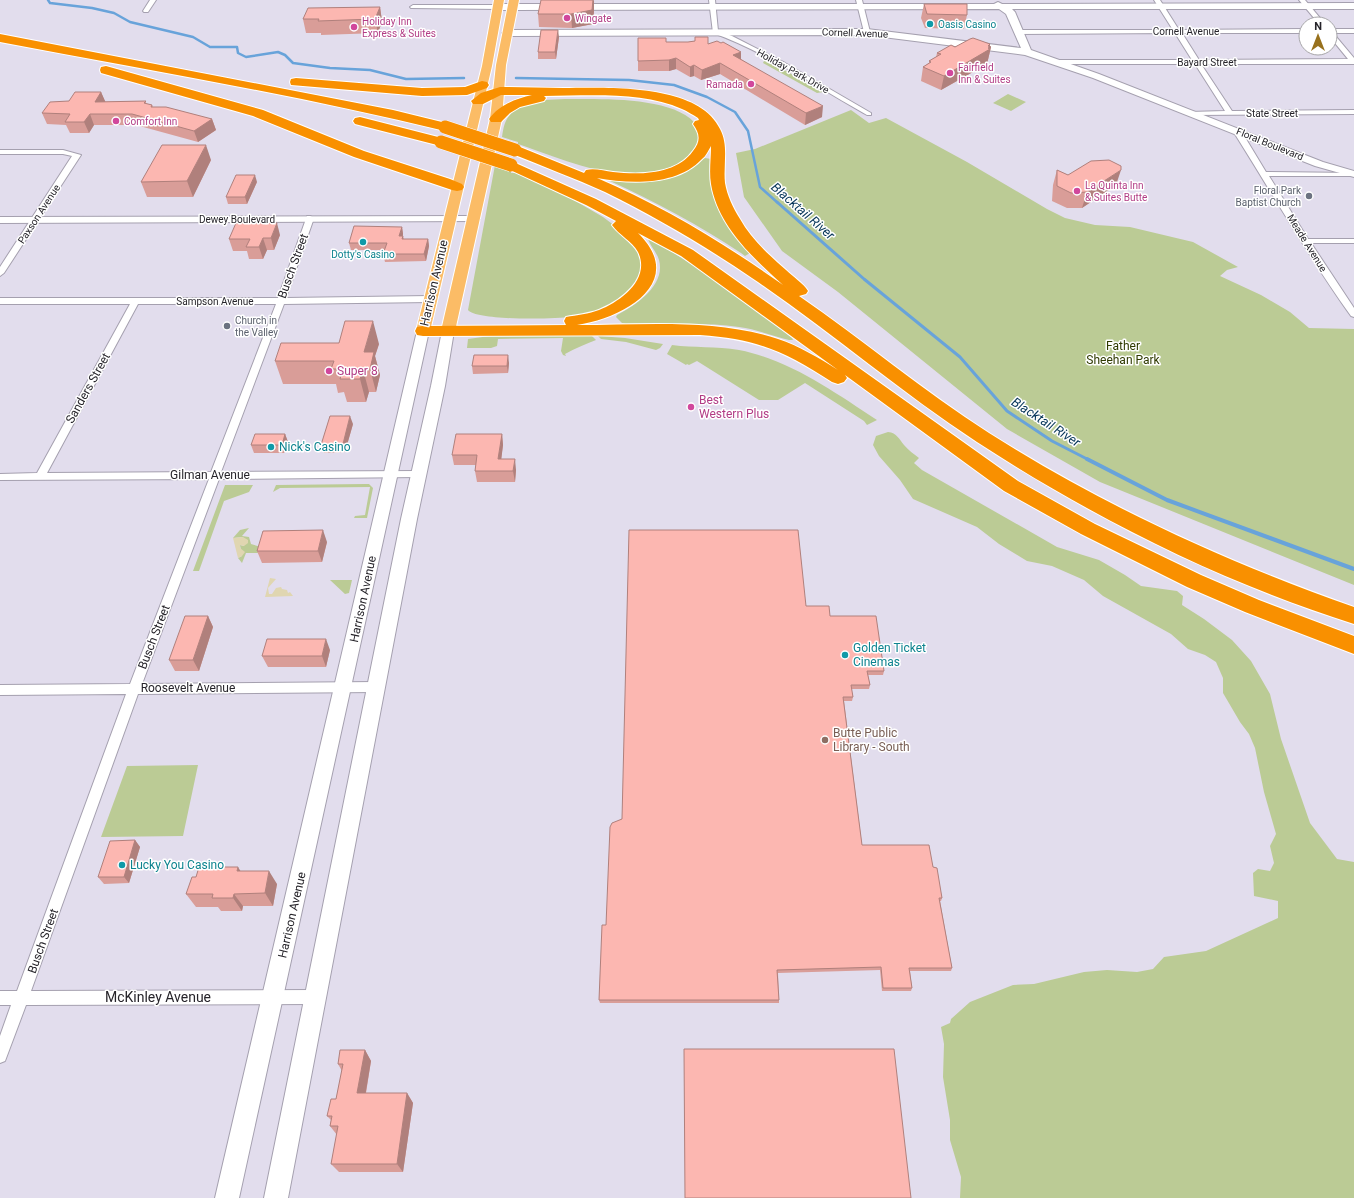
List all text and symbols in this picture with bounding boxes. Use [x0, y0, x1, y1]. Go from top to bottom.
marker: Wingate [562, 13, 572, 23]
place label: Wingate [575, 13, 611, 24]
place label: Holiday Inn Express & Suites [362, 16, 436, 39]
north arrow [1298, 16, 1338, 56]
marker: Oasis Casino [925, 19, 935, 29]
place label: Oasis Casino [938, 19, 997, 30]
text: N [1314, 20, 1322, 33]
marker: Holiday Inn Express & Suites [349, 22, 359, 32]
street label: Cornell Avenue [822, 26, 888, 40]
street label: Cornell Avenue [1153, 26, 1219, 37]
street label: Holiday Park Drive [755, 47, 831, 95]
street label: Bayard Street [1177, 57, 1237, 68]
place label: Fairfield Inn & Suites [958, 62, 1011, 85]
marker: Fairfield Inn & Suites [945, 68, 955, 78]
place label: Ramada [706, 79, 743, 90]
marker: Ramada [746, 79, 756, 89]
street label: State Street [1246, 108, 1298, 119]
marker: Comfort Inn [111, 116, 121, 126]
place label: Comfort Inn [124, 116, 177, 127]
street label: Floral Boulevard [1235, 126, 1305, 162]
water label: Blacktail River [768, 179, 838, 243]
place label: La Quinta Inn & Suites Butte [1085, 180, 1147, 203]
street label: Paxson Avenue [16, 182, 62, 246]
place label: Floral Park Baptist Church [1236, 185, 1302, 208]
marker: La Quinta Inn & Suites Butte [1072, 186, 1082, 196]
marker: Floral Park Baptist Church [1304, 191, 1314, 201]
street label: Meade Avenue [1285, 212, 1329, 274]
street label: Dewey Boulevard [199, 214, 275, 225]
street label: Busch Street [275, 232, 311, 300]
marker: Dotty's Casino [358, 237, 368, 247]
street label: Harrison Avenue [417, 239, 451, 327]
place label: Dotty's Casino [331, 249, 395, 260]
street label: Sampson Avenue [176, 296, 254, 307]
place label: Church in the Valley [235, 315, 278, 338]
marker: Church in the Valley [222, 321, 232, 331]
park label: Father Sheehan Park [1086, 339, 1161, 367]
street label: Sanders Street [63, 350, 113, 426]
place label: Super 8 [337, 364, 378, 378]
marker: Super 8 [324, 366, 334, 376]
place label: Best Western Plus [699, 393, 769, 421]
water label: Blacktail River [1009, 394, 1084, 450]
marker: Best Western Plus [686, 402, 696, 412]
place label: Nick's Casino [279, 440, 351, 454]
marker: Nick's Casino [266, 442, 276, 452]
street label: Gilman Avenue [170, 468, 250, 482]
street label: Harrison Avenue [347, 554, 379, 644]
street label: Busch Street [135, 603, 173, 671]
place label: Golden Ticket Cinemas [853, 641, 926, 669]
marker: Golden Ticket Cinemas [840, 650, 850, 660]
street label: Roosevelt Avenue [141, 681, 235, 695]
place label: Butte Public Library - South [833, 726, 910, 754]
marker: Butte Public Library - South [820, 735, 830, 745]
place label: Lucky You Casino [130, 858, 224, 872]
marker: Lucky You Casino [117, 860, 127, 870]
street label: Harrison Avenue [275, 871, 309, 959]
street label: Busch Street [25, 907, 61, 975]
street label: McKinley Avenue [105, 989, 211, 1005]

